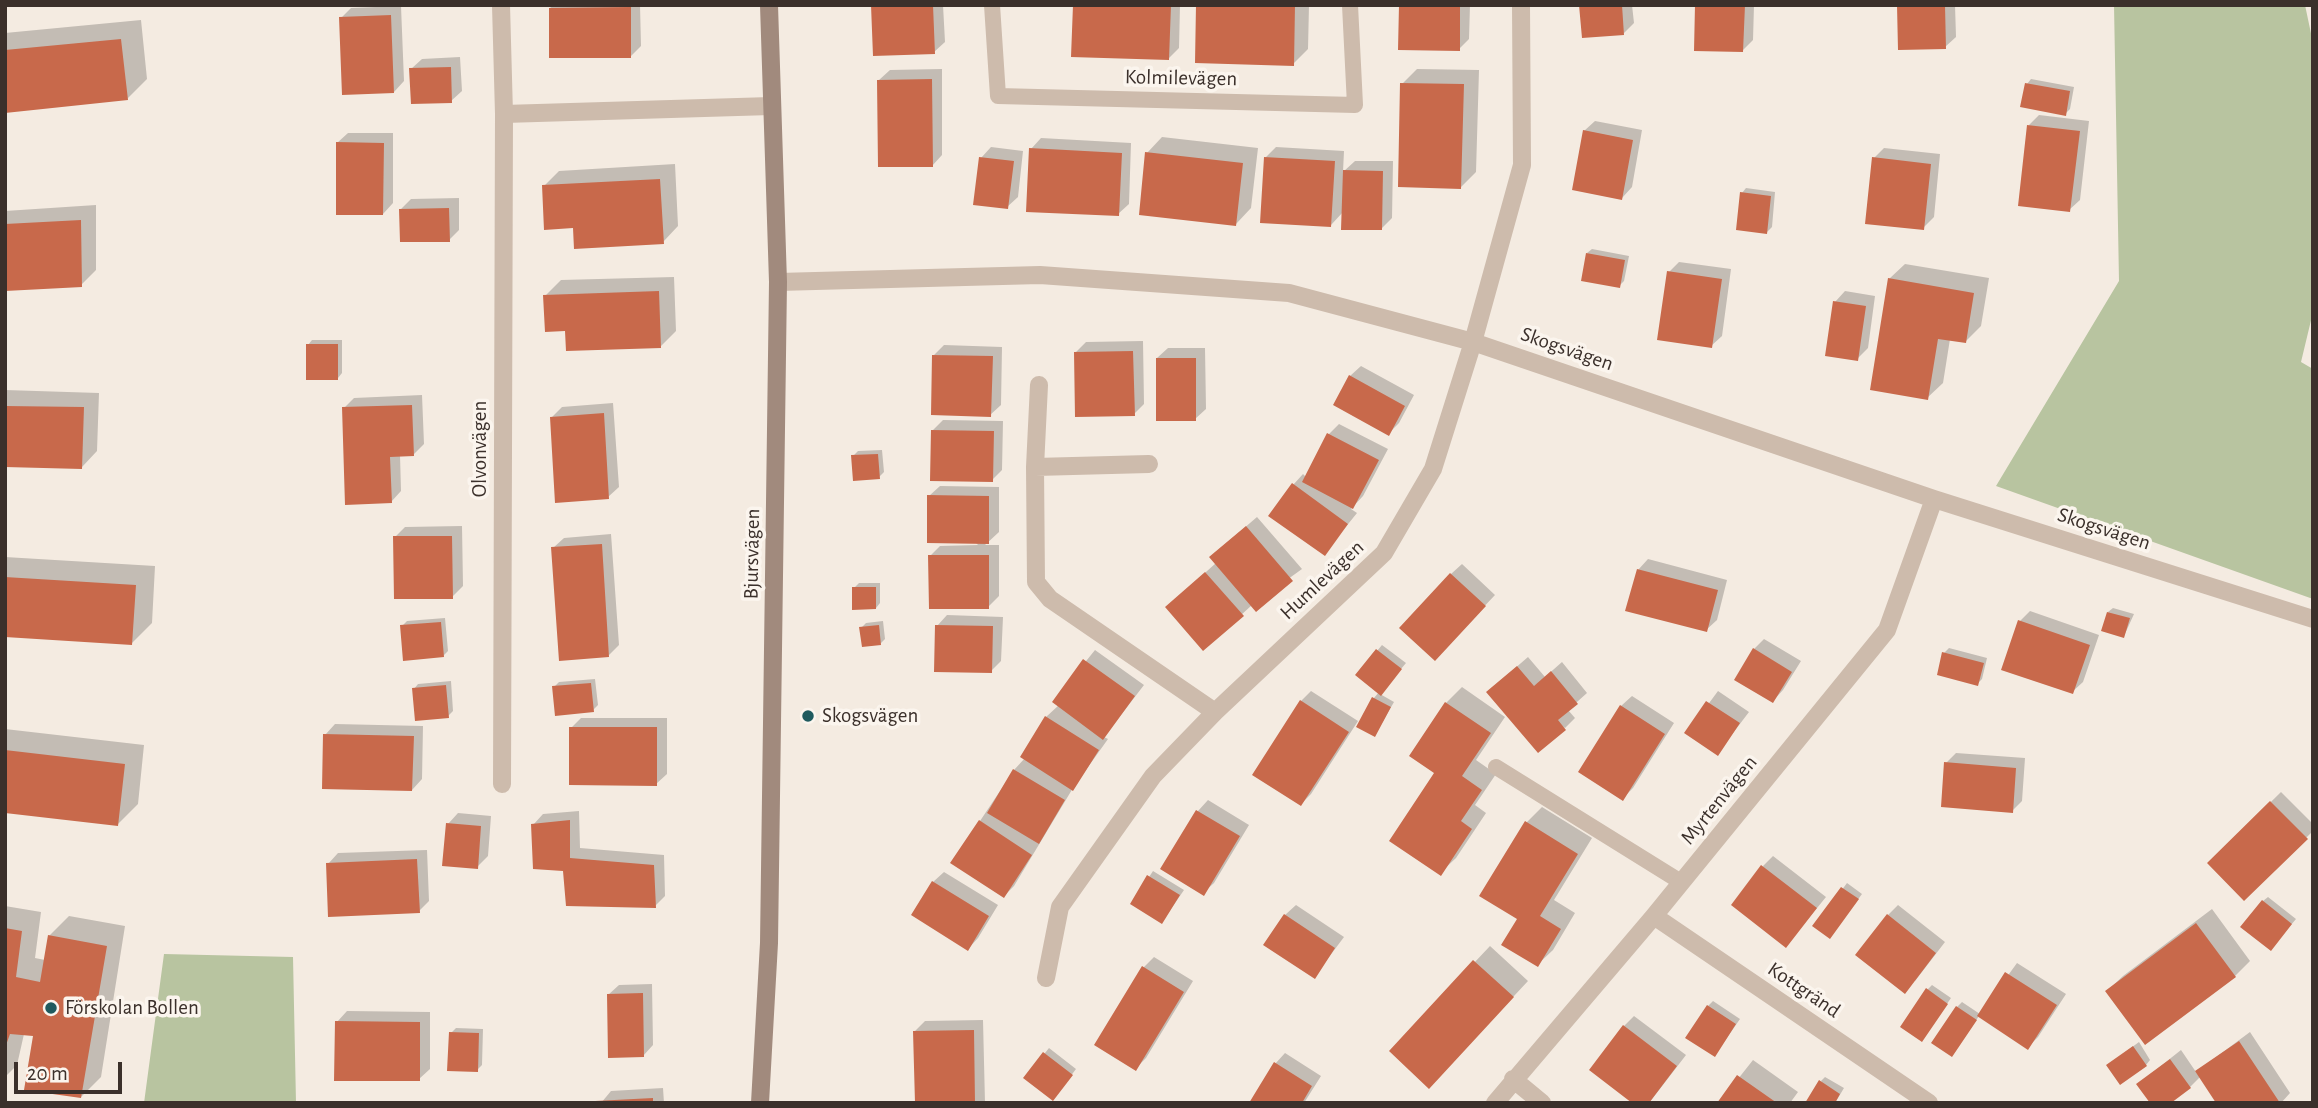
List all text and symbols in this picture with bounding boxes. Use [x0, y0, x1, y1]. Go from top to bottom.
street label: Kolmilevägen [1125, 64, 1237, 92]
street label: Skogsvägen [1517, 321, 1617, 377]
street label: Olvonvägen [467, 401, 493, 497]
street label: Skogsvägen [2054, 502, 2154, 556]
street label: Bjursvägen [739, 508, 765, 600]
street label: Humlevägen [1275, 535, 1369, 625]
place label: Skogsvägen [822, 703, 918, 729]
marker: Skogsvägen [800, 708, 816, 724]
street label: Myrtenvägen [1675, 750, 1763, 850]
street label: Kottgränd [1763, 957, 1845, 1023]
place label: Förskolan Bollen [65, 995, 199, 1021]
marker: Förskolan Bollen [43, 1000, 59, 1016]
scale bar [18, 1048, 126, 1092]
text: 20 m [27, 1063, 68, 1084]

